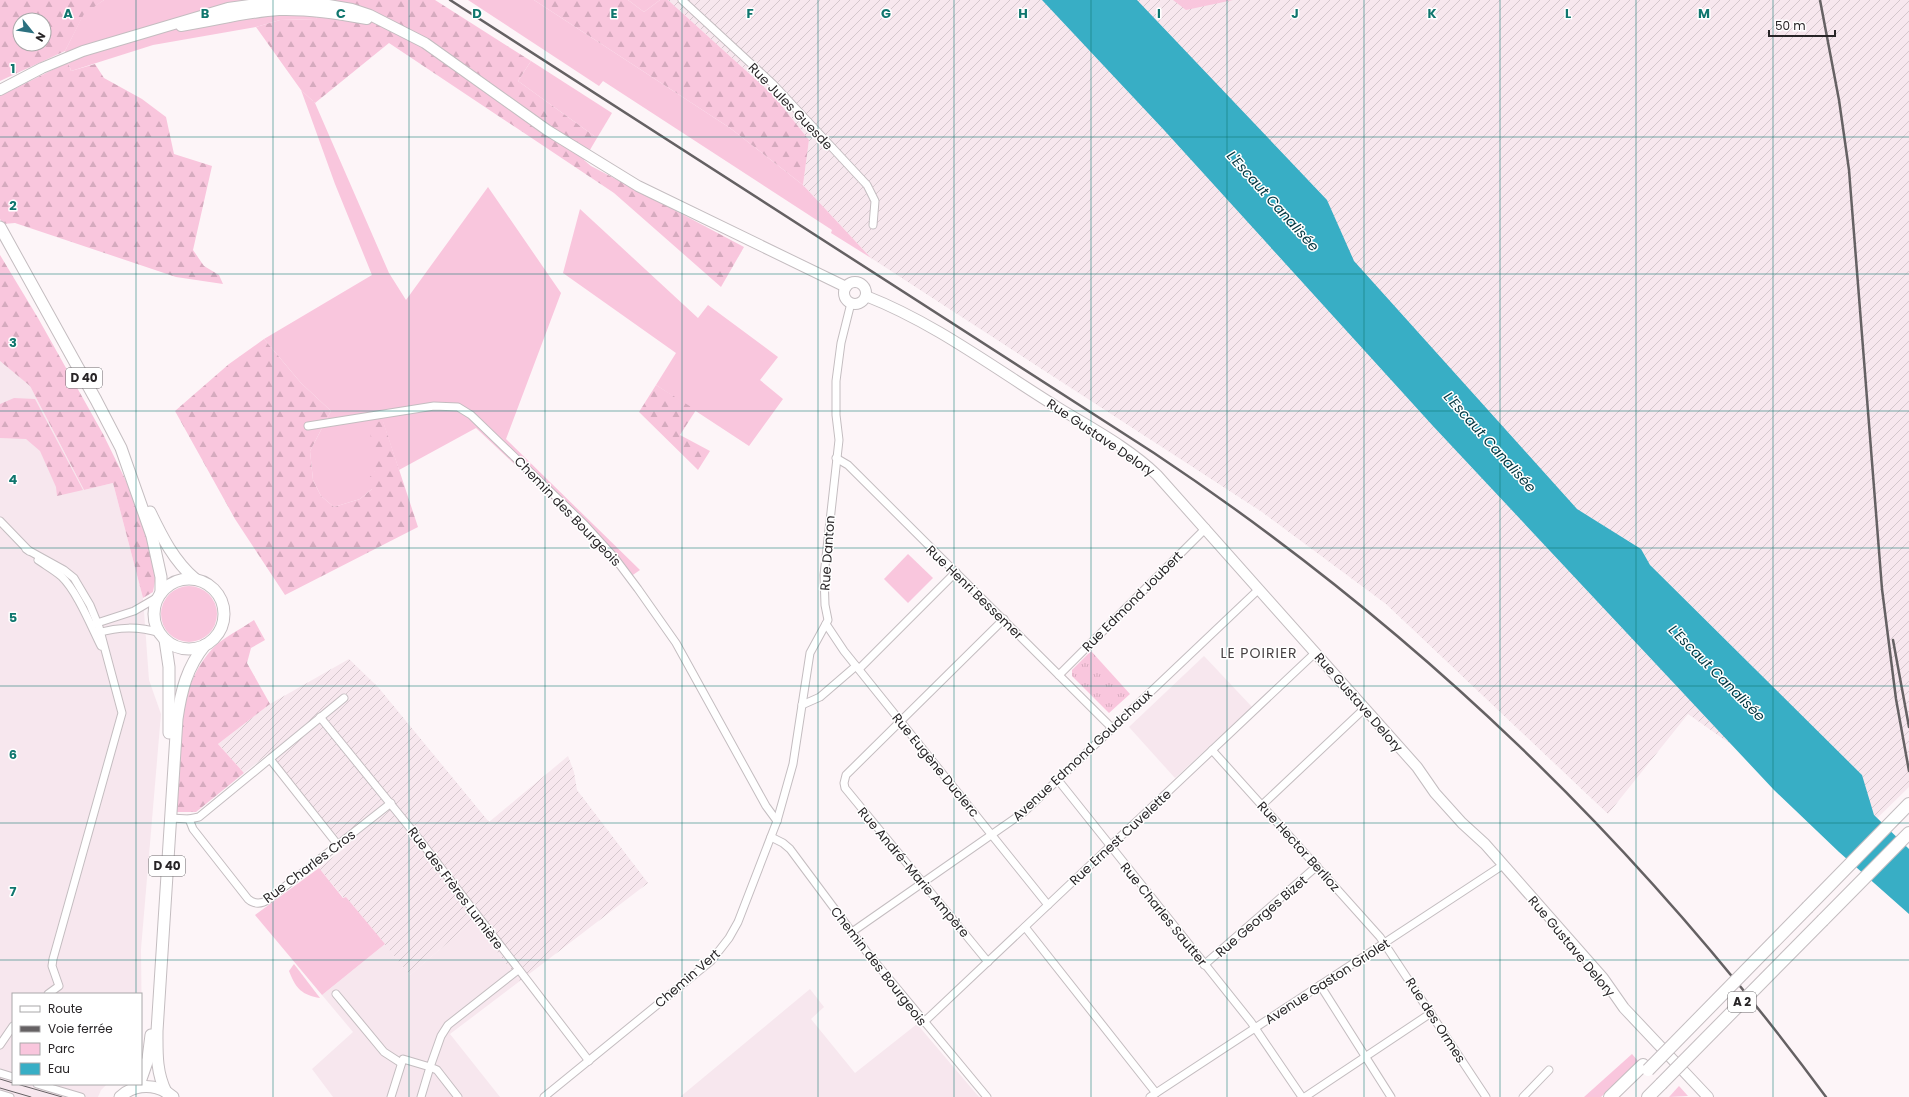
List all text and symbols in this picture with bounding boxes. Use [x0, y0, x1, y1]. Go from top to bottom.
text: A [63, 4, 73, 23]
text: B [201, 4, 210, 23]
text: C [336, 4, 346, 23]
text: D [472, 4, 482, 23]
text: E [610, 4, 618, 23]
text: F [746, 4, 754, 23]
text: G [881, 4, 891, 23]
text: H [1018, 4, 1028, 23]
text: I [1157, 4, 1161, 23]
text: J [1291, 4, 1299, 23]
text: K [1427, 4, 1437, 23]
text: L [1565, 4, 1571, 23]
text: M [1698, 4, 1710, 23]
north arrow [12, 12, 52, 52]
scale bar [1769, 12, 1835, 38]
text: 50 m [1775, 17, 1806, 34]
text: N [32, 29, 50, 45]
text: 1 [11, 59, 15, 78]
street label: Rue Jules Guesde [744, 59, 837, 154]
water label: L'Escaut Canalisée [1222, 146, 1324, 256]
text: 2 [9, 196, 17, 215]
text: 3 [9, 333, 17, 352]
road number: D 40 [66, 368, 102, 388]
water label: L'Escaut Canalisée [1439, 387, 1541, 497]
street label: Rue Gustave Delory [1043, 394, 1159, 481]
street label: Chemin des Bourgeois [510, 452, 626, 571]
text: 4 [9, 470, 18, 489]
street label: Rue Danton [815, 515, 840, 591]
street label: Rue Henri Bessemer [922, 541, 1028, 644]
street label: Rue Edmond Joubert [1078, 547, 1187, 656]
text: 5 [9, 608, 17, 627]
water label: L'Escaut Canalisée [1664, 620, 1770, 726]
district label: LE POIRIER [1220, 643, 1298, 663]
street label: Rue Gustave Delory [1310, 648, 1408, 757]
street label: Avenue Edmond Goudchaux [1008, 685, 1157, 825]
street label: Rue Eugène Duclerc [888, 709, 984, 821]
text: 6 [9, 745, 17, 764]
street label: Rue Ernest Cuvelette [1065, 785, 1176, 890]
street label: Rue Hector Berlioz [1253, 797, 1344, 896]
street label: Rue André-Marie Ampère [853, 803, 974, 942]
street label: Rue des Frères Lumière [403, 823, 508, 954]
street label: Rue Charles Cros [259, 825, 360, 907]
road number: D 40 [149, 856, 185, 876]
street label: Rue Charles Sautter [1116, 858, 1211, 970]
street label: Rue Georges Bizet [1211, 871, 1312, 962]
text: 7 [10, 882, 17, 901]
street label: Rue Gustave Delory [1524, 892, 1620, 1001]
street label: Chemin des Bourgeois [826, 903, 931, 1030]
street label: Avenue Gaston Griolet [1261, 934, 1394, 1029]
street label: Chemin Vert [650, 944, 724, 1012]
street label: Rue des Ormes [1401, 974, 1470, 1067]
road number: A 2 [1728, 992, 1756, 1012]
legend [12, 993, 142, 1085]
text: Route [48, 1000, 82, 1017]
text: Voie ferrée [48, 1020, 113, 1037]
text: Parc [48, 1040, 75, 1057]
text: Eau [48, 1060, 70, 1077]

